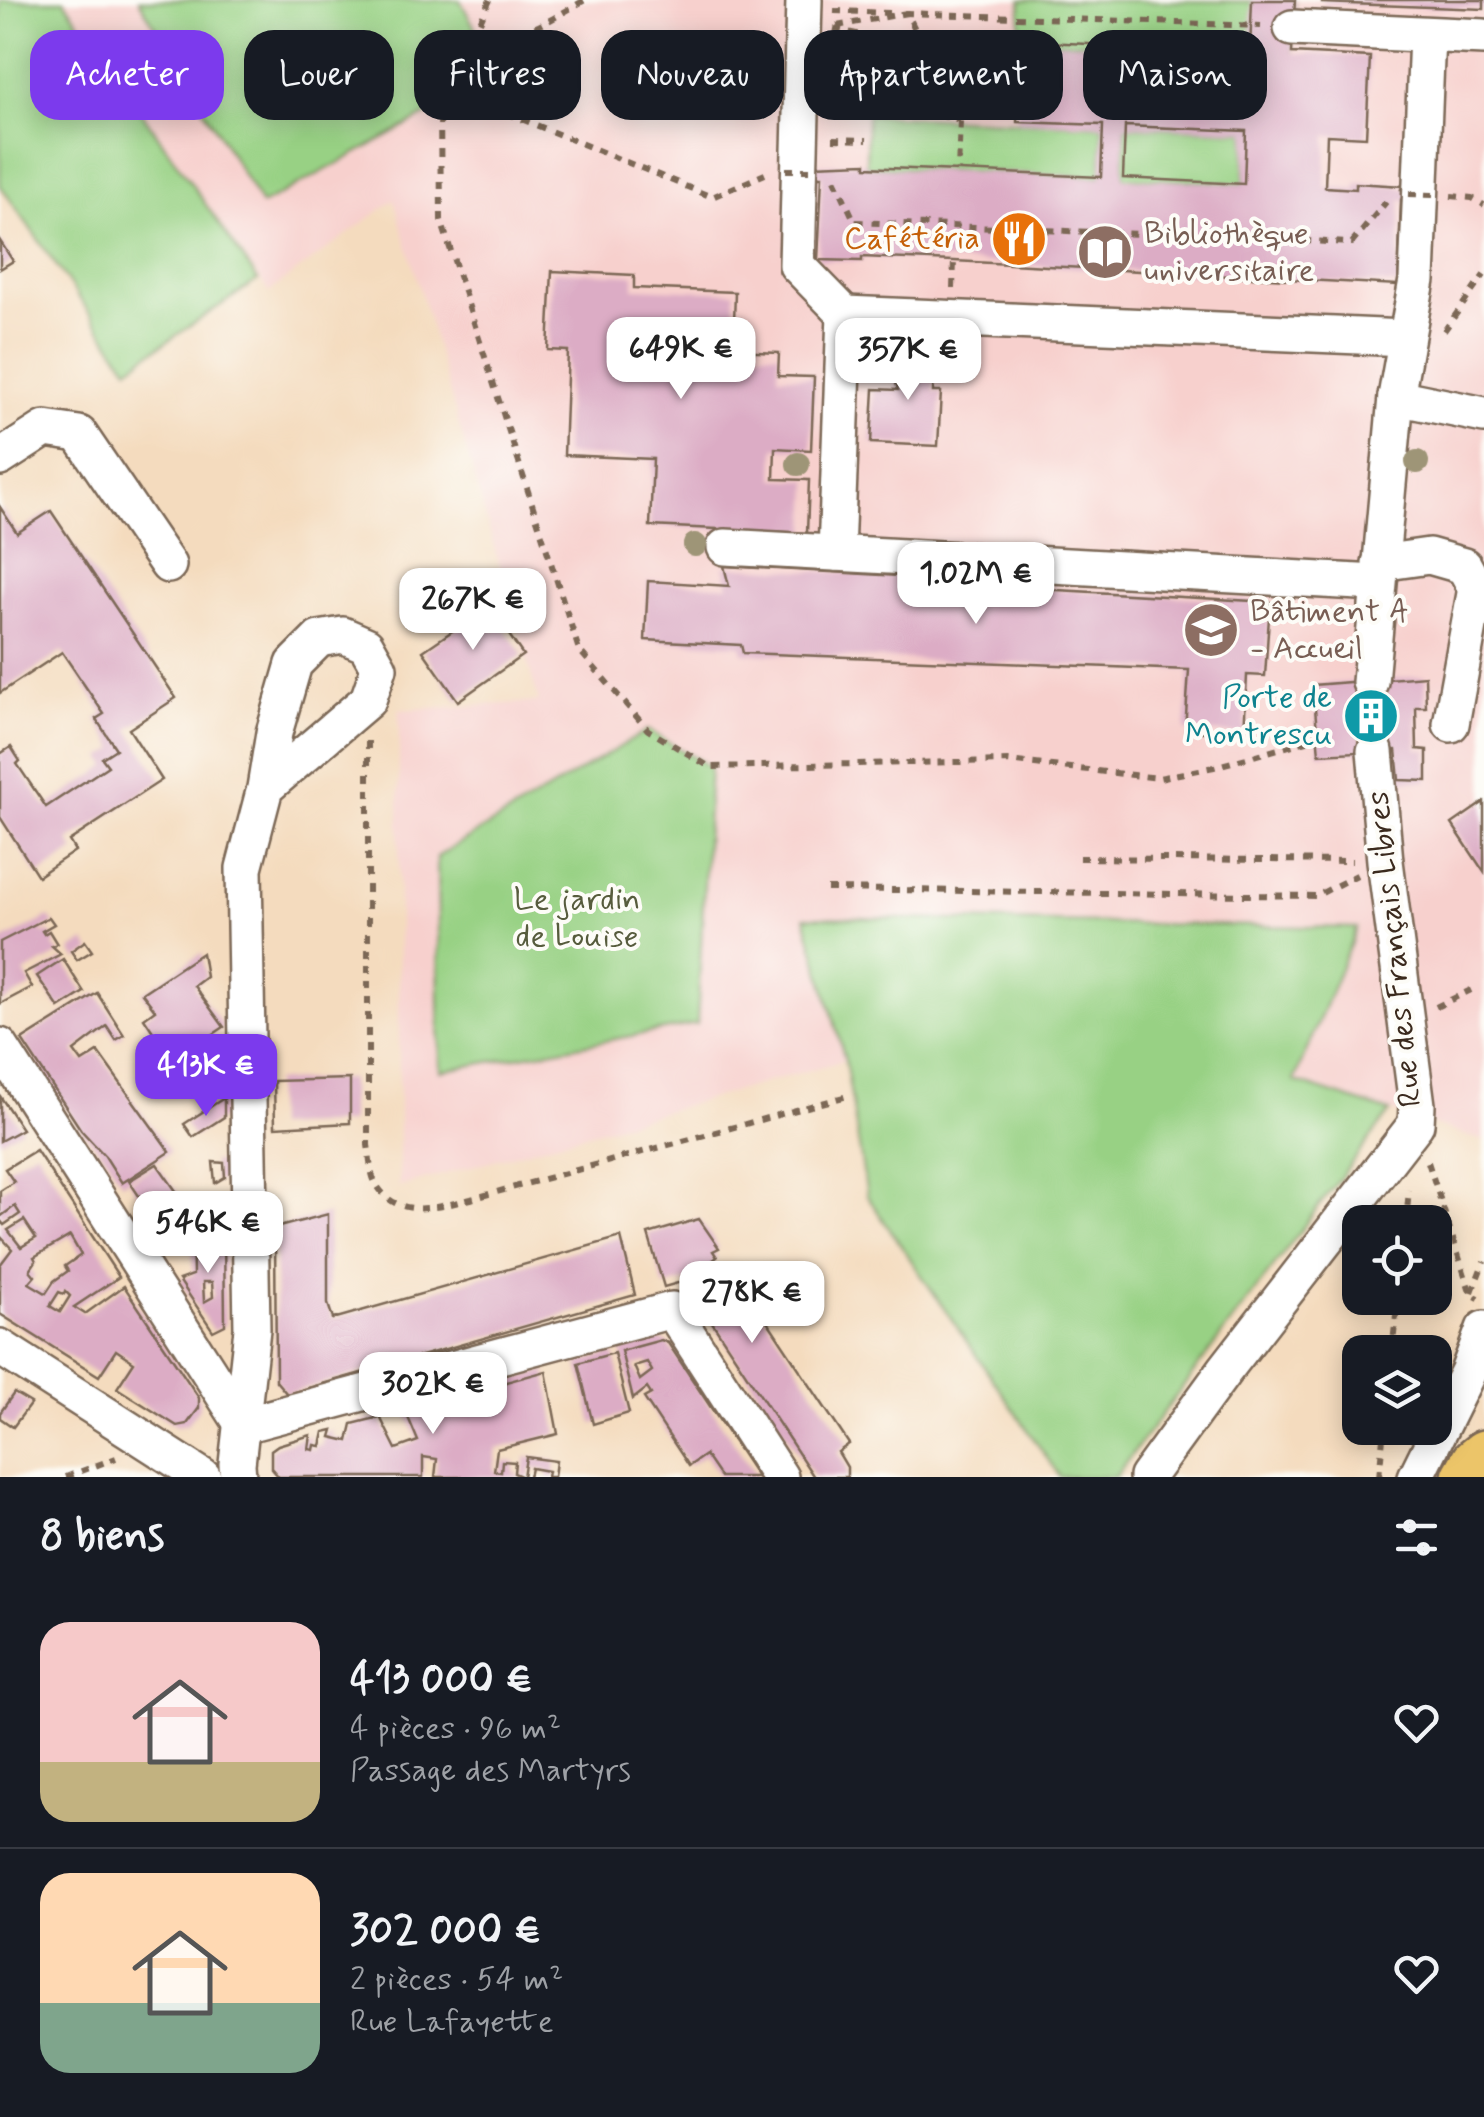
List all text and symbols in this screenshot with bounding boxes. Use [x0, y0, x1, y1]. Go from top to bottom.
chip: Acheter [30, 30, 224, 120]
chip: Louer [244, 30, 394, 120]
chip: Filtres [414, 30, 581, 120]
chip: Nouveau [601, 30, 784, 120]
chip: Appartement [804, 30, 1063, 120]
chip: Maison [1083, 30, 1267, 120]
restaurant icon: Cafétéria [989, 209, 1049, 269]
place label: Bibliothèque universitaire [1144, 213, 1314, 292]
place label: Cafétéria [844, 218, 980, 260]
library icon: Bibliothèque universitaire [1075, 222, 1135, 282]
pin: 649K € [600, 317, 762, 402]
pin: 357K € [827, 318, 989, 403]
text: 649K € [629, 328, 733, 370]
text: 357K € [857, 329, 959, 371]
pin: 1.02M € [884, 542, 1068, 627]
text: 1.02M € [919, 553, 1033, 595]
pin: 267K € [392, 568, 554, 653]
text: 267K € [421, 579, 525, 621]
place label: Bâtiment A - Accueil [1250, 591, 1409, 670]
school or university icon: Bâtiment A - Accueil [1181, 600, 1241, 660]
place label: Porte de Montrescu [1185, 677, 1332, 756]
building icon: Porte de Montrescu [1341, 686, 1401, 746]
street label: Rue des Français Libres [1358, 789, 1432, 1109]
park label: Le jardin de Louise [514, 879, 640, 958]
pin: 413K € [125, 1034, 287, 1119]
text: 413K € [157, 1045, 255, 1087]
pin: 546K € [127, 1191, 289, 1276]
text: 546K € [155, 1202, 261, 1244]
map controls [1342, 1205, 1452, 1445]
button: locate [1342, 1205, 1452, 1315]
pin: 278K € [671, 1261, 833, 1346]
text: 278K € [701, 1272, 803, 1314]
button: layers [1342, 1335, 1452, 1445]
pin: 302K € [352, 1352, 514, 1437]
text: 302K € [381, 1363, 485, 1405]
text: 8 biens [40, 1510, 164, 1565]
icon: filters [1389, 1510, 1444, 1565]
text: 413 000 € [350, 1653, 533, 1708]
icon: home [120, 1662, 240, 1782]
icon: heart [1389, 1695, 1444, 1750]
text: 4 pièces · 96 m² [350, 1708, 561, 1750]
text: Passage des Martyrs [350, 1750, 631, 1792]
text: 302 000 € [350, 1904, 541, 1959]
icon: home [120, 1913, 240, 2033]
icon: heart [1389, 1946, 1444, 2001]
text: 2 pièces · 54 m² [350, 1959, 563, 2001]
text: Rue Lafayette [350, 2001, 553, 2043]

